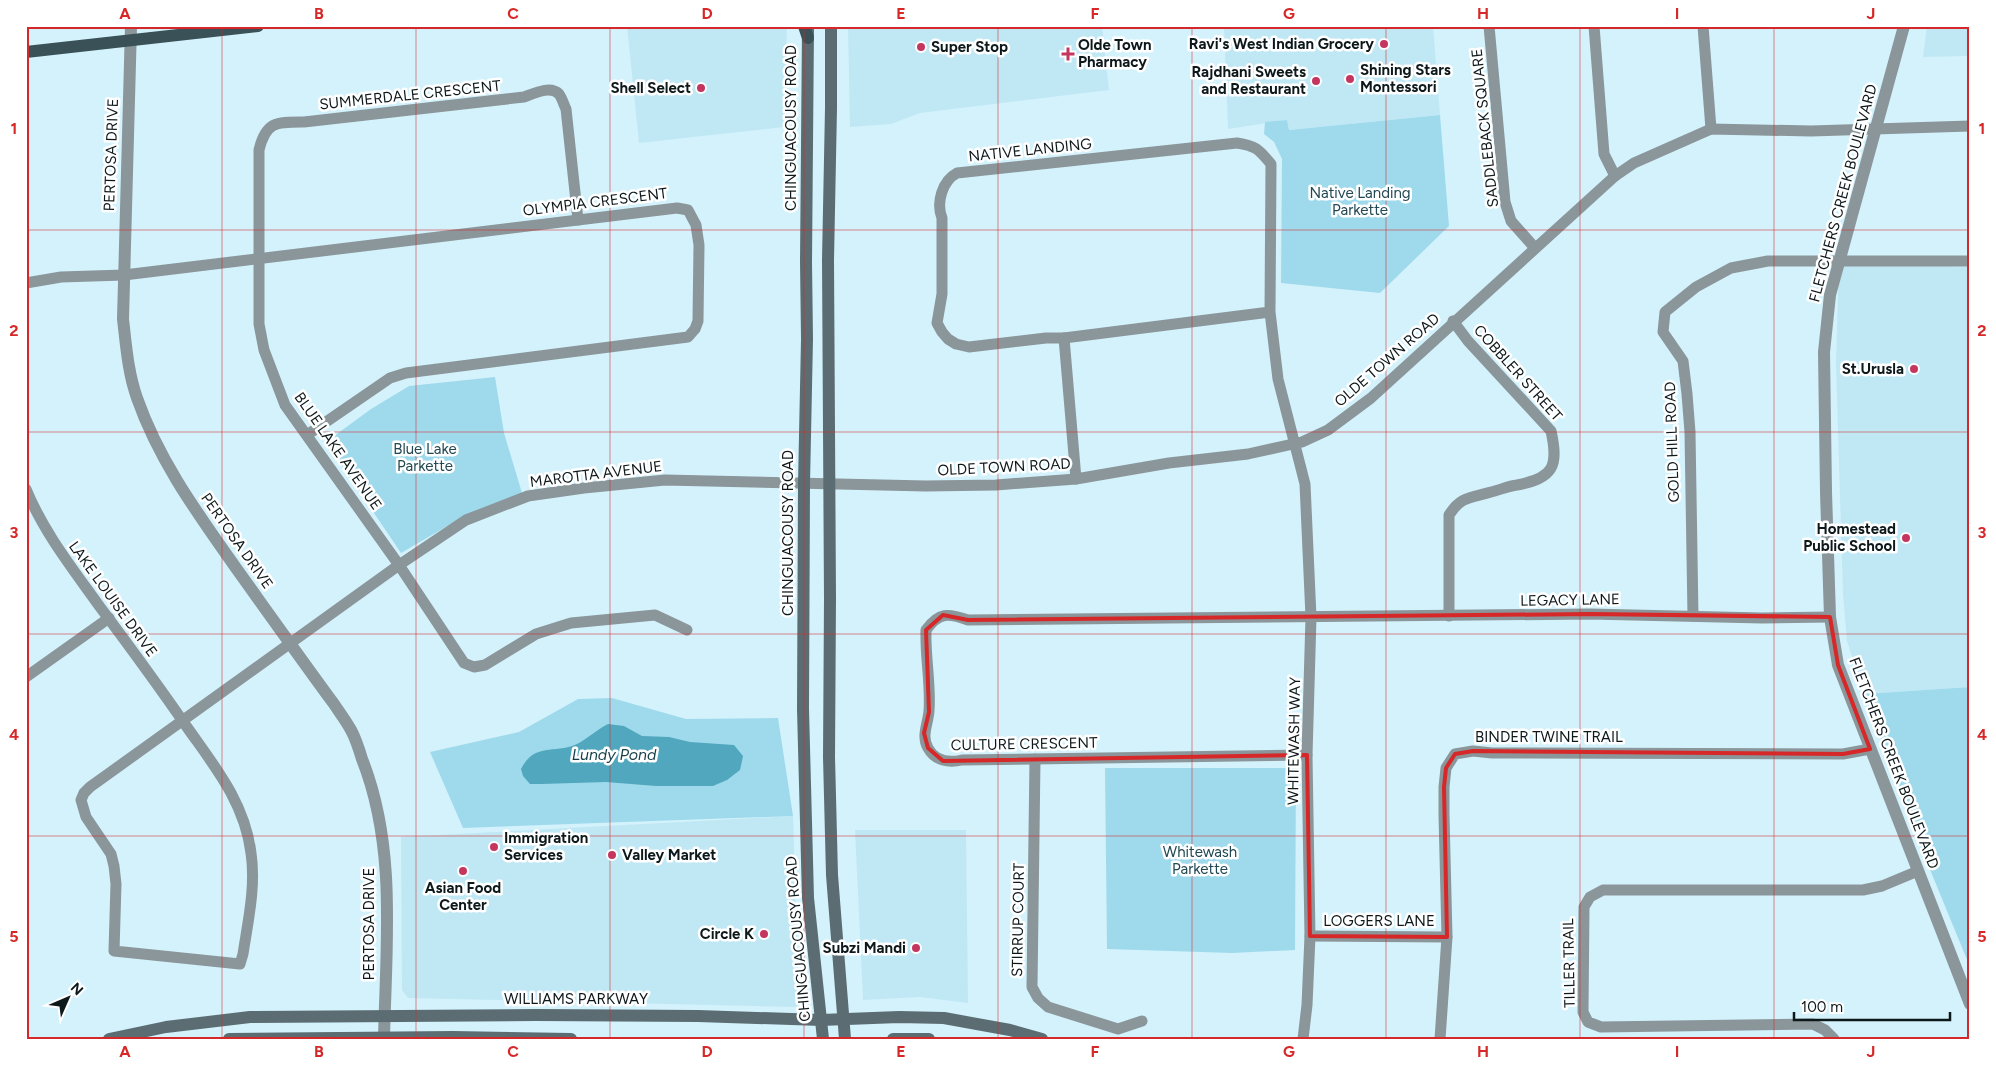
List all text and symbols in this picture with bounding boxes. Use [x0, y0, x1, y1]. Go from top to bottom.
text: A [119, 4, 131, 23]
text: B [314, 4, 324, 23]
text: C [507, 4, 519, 23]
text: D [701, 4, 713, 23]
text: E [896, 4, 906, 23]
text: F [1091, 4, 1100, 23]
text: G [1283, 4, 1295, 23]
text: H [1477, 4, 1489, 23]
text: I [1675, 4, 1679, 23]
text: J [1867, 4, 1875, 23]
place label: Ravi's West Indian Grocery [1189, 35, 1374, 53]
place label: Olde Town Pharmacy [1078, 36, 1152, 71]
place label: Super Stop [931, 38, 1008, 56]
marker: Ravi's West Indian Grocery [1378, 38, 1390, 50]
marker: Super Stop [915, 41, 927, 53]
street label: CHINGUACOUSY ROAD [782, 45, 800, 211]
marker: Olde Town Pharmacy [1062, 48, 1074, 60]
street label: SADDLEBACK SQUARE [1468, 48, 1502, 208]
place label: Shining Stars Montessori [1360, 61, 1451, 96]
place label: Rajdhani Sweets and Restaurant [1191, 63, 1306, 98]
marker: Shining Stars Montessori [1344, 73, 1356, 85]
marker: Rajdhani Sweets and Restaurant [1310, 75, 1322, 87]
street label: SUMMERDALE CRESCENT [318, 76, 502, 113]
place label: Shell Select [610, 79, 691, 97]
marker: Shell Select [695, 82, 707, 94]
street label: FLETCHERS CREEK BOULEVARD [1805, 82, 1881, 304]
street label: PERTOSA DRIVE [100, 98, 122, 212]
text: 1 [11, 119, 17, 138]
text: 1 [1979, 119, 1985, 138]
street label: NATIVE LANDING [967, 135, 1093, 165]
street label: OLYMPIA CRESCENT [522, 184, 669, 220]
park label: Native Landing Parkette [1309, 184, 1411, 219]
street label: OLDE TOWN ROAD [1331, 309, 1443, 411]
text: 2 [9, 321, 19, 340]
street label: COBBLER STREET [1470, 321, 1566, 425]
text: 2 [1977, 321, 1987, 340]
place label: St.Urusla [1842, 360, 1904, 378]
marker: St.Urusla [1908, 363, 1920, 375]
street label: GOLD HILL ROAD [1661, 381, 1683, 503]
street label: BLUE LAKE AVENUE [291, 389, 385, 513]
park label: Blue Lake Parkette [393, 440, 457, 475]
street label: CHINGUACOUSY ROAD [779, 450, 797, 616]
street label: OLDE TOWN ROAD [937, 455, 1071, 479]
street label: MAROTTA AVENUE [529, 457, 663, 491]
street label: PERTOSA DRIVE [197, 490, 277, 592]
place label: Homestead Public School [1803, 520, 1896, 555]
text: 3 [10, 523, 19, 542]
text: 3 [1978, 523, 1987, 542]
marker: Homestead Public School [1900, 532, 1912, 544]
street label: LAKE LOUISE DRIVE [65, 538, 161, 660]
street label: LEGACY LANE [1520, 590, 1620, 610]
street label: FLETCHERS CREEK BOULEVARD [1845, 655, 1943, 871]
street label: WHITEWASH WAY [1284, 677, 1304, 805]
text: 4 [9, 725, 19, 744]
text: 4 [1977, 725, 1987, 744]
street label: BINDER TWINE TRAIL [1475, 728, 1623, 746]
street label: CULTURE CRESCENT [950, 734, 1098, 754]
water label: Lundy Pond [572, 745, 657, 764]
place label: Immigration Services [504, 829, 588, 864]
marker: Immigration Services [488, 841, 500, 853]
park label: Whitewash Parkette [1163, 843, 1237, 878]
place label: Valley Market [622, 846, 716, 864]
marker: Valley Market [606, 849, 618, 861]
street label: CHINGUACOUSY ROAD [782, 855, 814, 1023]
street label: STIRRUP COURT [1008, 862, 1028, 977]
marker: Asian Food Center [457, 865, 469, 877]
street label: PERTOSA DRIVE [360, 868, 378, 980]
place label: Asian Food Center [425, 879, 501, 914]
street label: LOGGERS LANE [1323, 912, 1435, 930]
street label: TILLER TRAIL [1559, 918, 1579, 1008]
place label: Circle K [700, 925, 754, 943]
text: 5 [9, 927, 19, 946]
text: 5 [1977, 927, 1987, 946]
marker: Circle K [758, 928, 770, 940]
place label: Subzi Mandi [823, 939, 906, 957]
marker: Subzi Mandi [910, 942, 922, 954]
north arrow [42, 972, 92, 1022]
text: N [67, 979, 87, 999]
street label: WILLIAMS PARKWAY [504, 990, 648, 1008]
scale bar [1794, 990, 1950, 1022]
text: 100 m [1801, 998, 1843, 1016]
text: A [119, 1042, 131, 1061]
text: B [314, 1042, 324, 1061]
text: C [507, 1042, 519, 1061]
text: D [701, 1042, 713, 1061]
text: E [896, 1042, 906, 1061]
text: F [1091, 1042, 1100, 1061]
text: G [1283, 1042, 1295, 1061]
text: H [1477, 1042, 1489, 1061]
text: I [1675, 1042, 1679, 1061]
text: J [1867, 1042, 1875, 1061]

